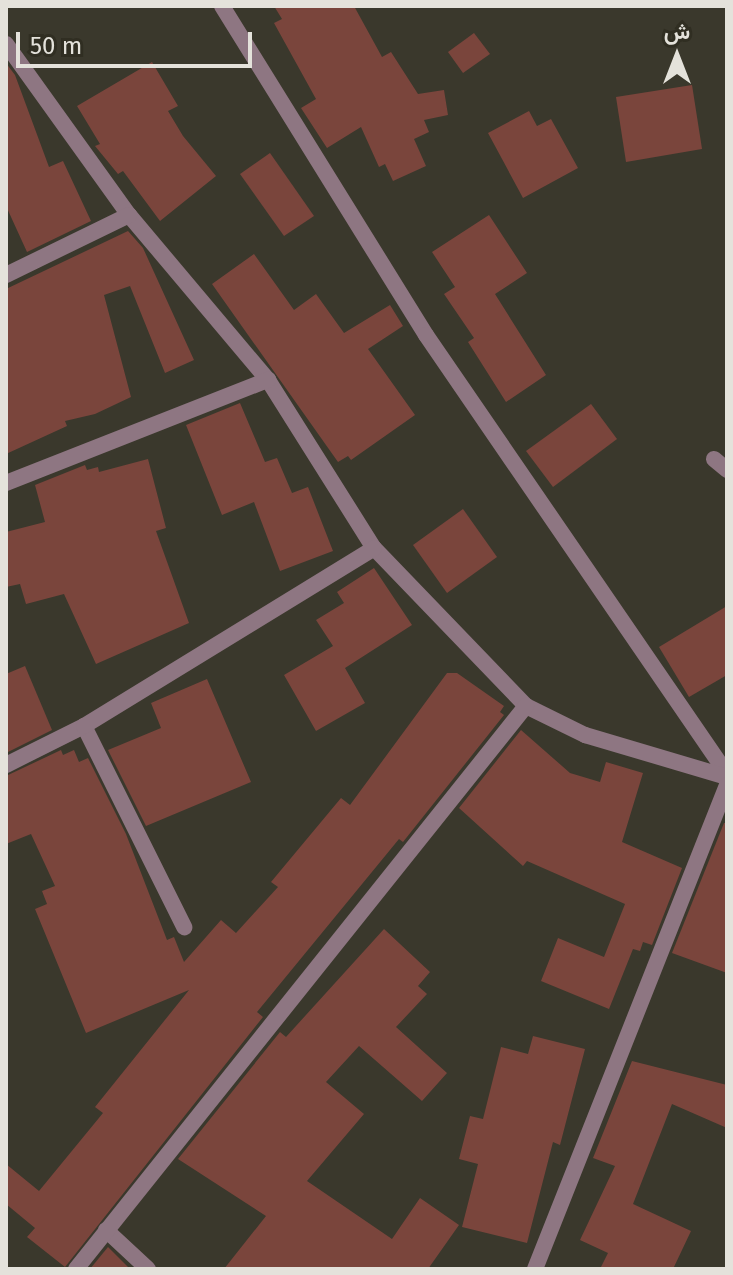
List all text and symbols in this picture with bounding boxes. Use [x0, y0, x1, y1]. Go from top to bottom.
scale bar [20, 16, 256, 66]
north arrow [637, 16, 717, 96]
text: ش [664, 18, 690, 45]
text: 50 m [30, 32, 82, 60]

